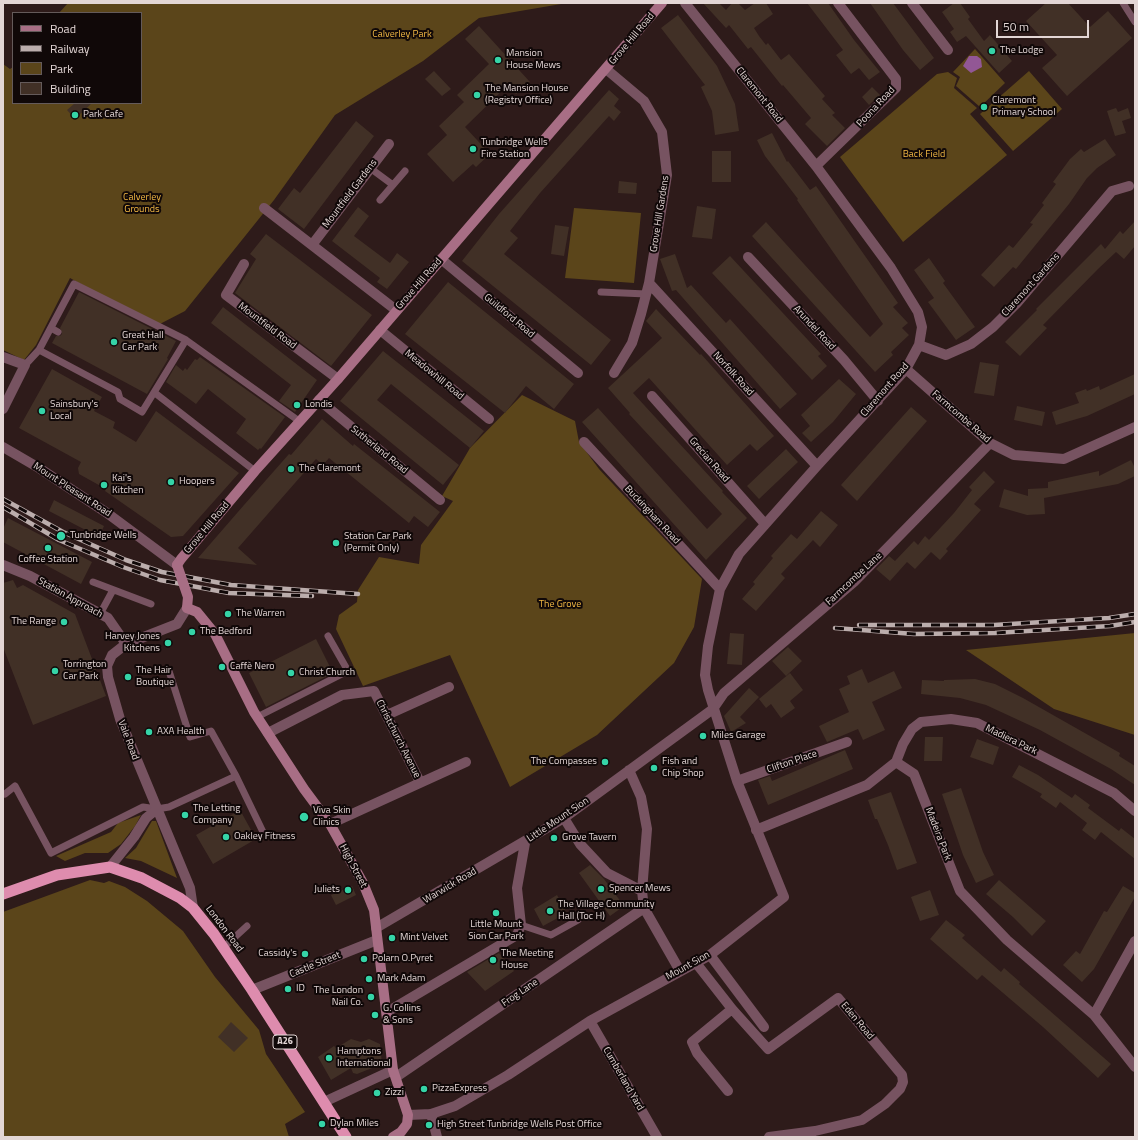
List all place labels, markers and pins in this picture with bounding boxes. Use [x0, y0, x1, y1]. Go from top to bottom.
place label: The Lodge [1000, 45, 1043, 57]
marker: The Lodge [987, 46, 997, 56]
place label: Mansion House Mews [506, 48, 561, 72]
marker: Mansion House Mews [493, 55, 503, 65]
place label: The Mansion House (Registry Office) [485, 83, 568, 106]
marker: The Mansion House (Registry Office) [472, 90, 482, 100]
place label: Claremont Primary School [992, 95, 1055, 118]
marker: Claremont Primary School [979, 102, 989, 112]
place label: Park Cafe [83, 109, 123, 121]
marker: Park Cafe [70, 110, 80, 120]
place label: Tunbridge Wells Fire Station [481, 137, 548, 160]
marker: Tunbridge Wells Fire Station [468, 144, 478, 154]
place label: Great Hall Car Park [122, 330, 164, 354]
marker: Great Hall Car Park [109, 337, 119, 347]
place label: Sainsbury's Local [50, 399, 98, 422]
place label: Londis [305, 399, 333, 411]
marker: Londis [292, 400, 302, 410]
marker: Sainsbury's Local [37, 406, 47, 416]
place label: The Claremont [299, 463, 361, 475]
marker: The Claremont [286, 464, 296, 474]
place label: Kai's Kitchen [112, 473, 144, 496]
place label: Hoopers [179, 476, 215, 488]
marker: Hoopers [166, 477, 176, 487]
marker: Kai's Kitchen [99, 480, 109, 490]
marker: Tunbridge Wells [55, 530, 67, 542]
place label: Tunbridge Wells [70, 530, 137, 542]
place label: Station Car Park (Permit Only) [344, 531, 412, 554]
marker: Station Car Park (Permit Only) [331, 538, 341, 548]
marker: Coffee Station [43, 543, 53, 553]
place label: Coffee Station [18, 554, 78, 566]
place label: The Warren [236, 608, 285, 620]
marker: The Warren [223, 609, 233, 619]
place label: The Range [11, 616, 56, 628]
marker: The Range [59, 617, 69, 627]
place label: The Bedford [200, 626, 251, 638]
marker: The Bedford [187, 627, 197, 637]
place label: Harvey Jones Kitchens [105, 631, 160, 654]
marker: Harvey Jones Kitchens [163, 638, 173, 648]
place label: Torrington Car Park [63, 659, 106, 682]
place label: Caffè Nero [230, 661, 275, 673]
marker: Caffè Nero [217, 662, 227, 672]
place label: The Hair Boutique [136, 665, 174, 688]
marker: Torrington Car Park [50, 666, 60, 676]
place label: Christ Church [299, 667, 355, 679]
marker: Christ Church [286, 668, 296, 678]
marker: The Hair Boutique [123, 672, 133, 682]
place label: AXA Health [157, 726, 205, 738]
marker: AXA Health [144, 727, 154, 737]
place label: Miles Garage [711, 730, 766, 742]
marker: Miles Garage [698, 731, 708, 741]
place label: The Compasses [531, 756, 597, 768]
place label: Fish and Chip Shop [662, 756, 704, 780]
marker: The Compasses [600, 757, 610, 767]
marker: Fish and Chip Shop [649, 763, 659, 773]
place label: The Letting Company [193, 803, 240, 826]
place label: Viva Skin Clinics [313, 805, 351, 828]
marker: The Letting Company [180, 810, 190, 820]
marker: Viva Skin Clinics [298, 811, 310, 823]
place label: Oakley Fitness [234, 831, 295, 843]
marker: Oakley Fitness [221, 832, 231, 842]
place label: Grove Tavern [562, 832, 617, 844]
marker: Grove Tavern [549, 833, 559, 843]
place label: Spencer Mews [609, 883, 671, 895]
place label: Juliets [314, 884, 340, 896]
marker: Spencer Mews [596, 884, 606, 894]
marker: Juliets [343, 885, 353, 895]
place label: The Village Community Hall (Toc H) [558, 899, 654, 922]
marker: The Village Community Hall (Toc H) [545, 906, 555, 916]
marker: Little Mount Sion Car Park [491, 908, 501, 918]
place label: Little Mount Sion Car Park [468, 919, 524, 942]
place label: Mint Velvet [400, 932, 448, 944]
marker: Mint Velvet [387, 933, 397, 943]
place label: Cassidy's [258, 948, 297, 960]
place label: The Meeting House [501, 948, 554, 972]
marker: Cassidy's [300, 949, 310, 959]
place label: Polarn O.Pyret [372, 953, 433, 965]
marker: Polarn O.Pyret [359, 954, 369, 964]
marker: The Meeting House [488, 955, 498, 965]
place label: Mark Adam [377, 973, 425, 985]
marker: Mark Adam [364, 974, 374, 984]
place label: ID [296, 983, 305, 995]
marker: ID [283, 984, 293, 994]
place label: The London Nail Co. [314, 985, 363, 1008]
marker: The London Nail Co. [366, 992, 376, 1002]
place label: G. Collins & Sons [383, 1003, 421, 1026]
marker: G. Collins & Sons [370, 1010, 380, 1020]
place label: Hamptons International [337, 1046, 391, 1070]
marker: Hamptons International [324, 1053, 334, 1063]
place label: PizzaExpress [432, 1083, 487, 1095]
marker: PizzaExpress [419, 1084, 429, 1094]
place label: Zizzi [385, 1087, 404, 1099]
marker: Zizzi [372, 1088, 382, 1098]
place label: Dylan Miles [330, 1118, 379, 1130]
marker: Dylan Miles [317, 1119, 327, 1129]
place label: High Street Tunbridge Wells Post Office [437, 1119, 602, 1131]
marker: High Street Tunbridge Wells Post Office [424, 1120, 434, 1130]

